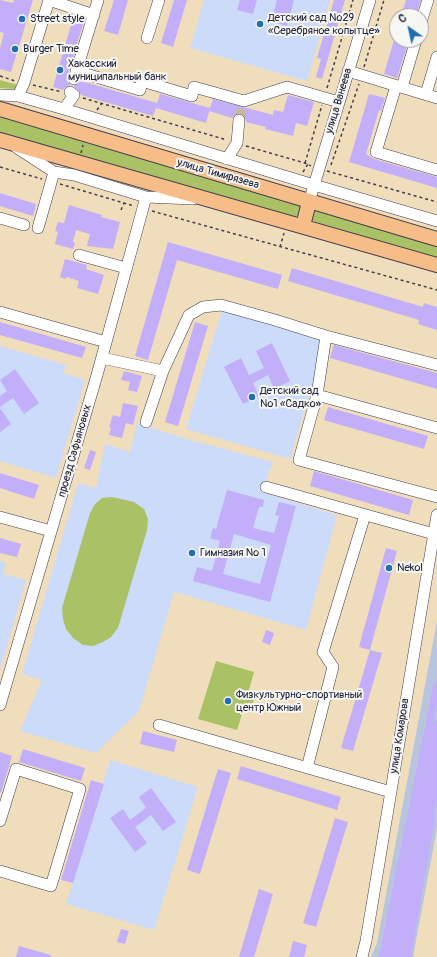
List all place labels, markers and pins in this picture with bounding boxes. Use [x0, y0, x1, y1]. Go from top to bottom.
place label: Детский сад №29 «Серебряное копытце» [268, 11, 380, 37]
place label: Street style [30, 12, 84, 26]
marker: Street style [17, 14, 27, 24]
marker: Детский сад №29 «Серебряное копытце» [255, 19, 265, 29]
place label: Burger Time [23, 42, 79, 56]
marker: Burger Time [10, 44, 20, 54]
place label: Хакасский муниципальный банк [68, 57, 167, 83]
marker: Хакасский муниципальный банк [55, 65, 65, 75]
place label: Детский сад №1 «Cадко» [260, 384, 321, 410]
marker: Детский сад №1 «Cадко» [247, 392, 257, 402]
place label: Гимназия № 1 [200, 546, 266, 560]
marker: Гимназия № 1 [187, 548, 197, 558]
place label: Nekol [397, 561, 423, 575]
marker: Nekol [384, 563, 394, 573]
place label: Физкультурно-спортивный центр Южный [236, 688, 362, 714]
marker: Физкультурно-спортивный центр Южный [223, 696, 233, 706]

